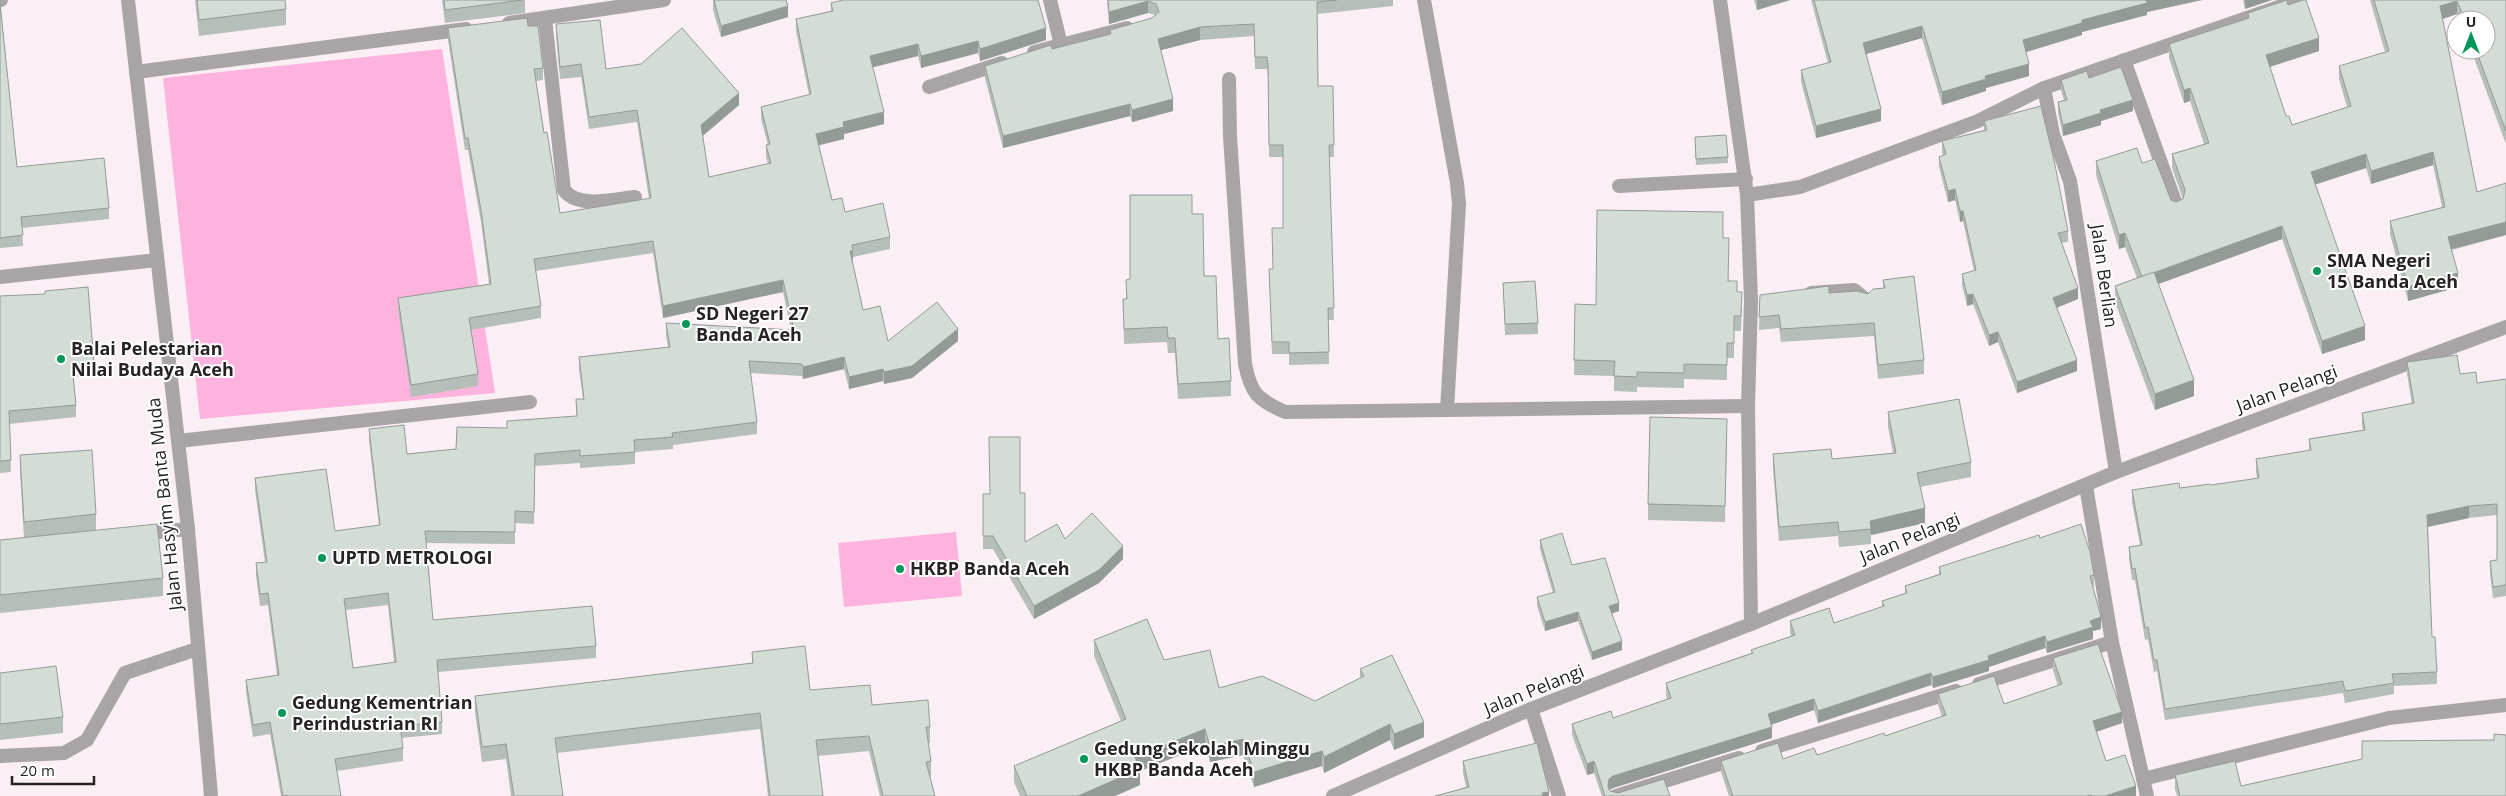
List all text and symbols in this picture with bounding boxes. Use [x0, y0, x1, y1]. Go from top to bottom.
north arrow [2446, 10, 2496, 60]
text: U [2466, 12, 2476, 31]
street label: Jalan Berlian [2086, 221, 2124, 329]
place label: SMA Negeri 15 Banda Aceh [2327, 248, 2458, 293]
marker: SMA Negeri 15 Banda Aceh [2311, 265, 2323, 277]
place label: SD Negeri 27 Banda Aceh [696, 301, 809, 346]
marker: SD Negeri 27 Banda Aceh [680, 318, 692, 330]
place label: Balai Pelestarian Nilai Budaya Aceh [71, 336, 234, 381]
marker: Balai Pelestarian Nilai Budaya Aceh [55, 353, 67, 365]
street label: Jalan Pelangi [2231, 359, 2341, 418]
street label: Jalan Hasyim Banta Muda [141, 397, 187, 614]
street label: Jalan Pelangi [1854, 506, 1963, 569]
place label: UPTD METROLOGI [332, 545, 493, 569]
marker: UPTD METROLOGI [316, 552, 328, 564]
place label: HKBP Banda Aceh [910, 556, 1070, 580]
marker: HKBP Banda Aceh [894, 563, 906, 575]
street label: Jalan Pelangi [1478, 658, 1587, 721]
place label: Gedung Kementrian Perindustrian RI [292, 690, 472, 735]
marker: Gedung Kementrian Perindustrian RI [276, 707, 288, 719]
place label: Gedung Sekolah Minggu HKBP Banda Aceh [1094, 736, 1310, 781]
marker: Gedung Sekolah Minggu HKBP Banda Aceh [1078, 753, 1090, 765]
scale bar [12, 754, 95, 786]
text: 20 m [20, 760, 55, 780]

